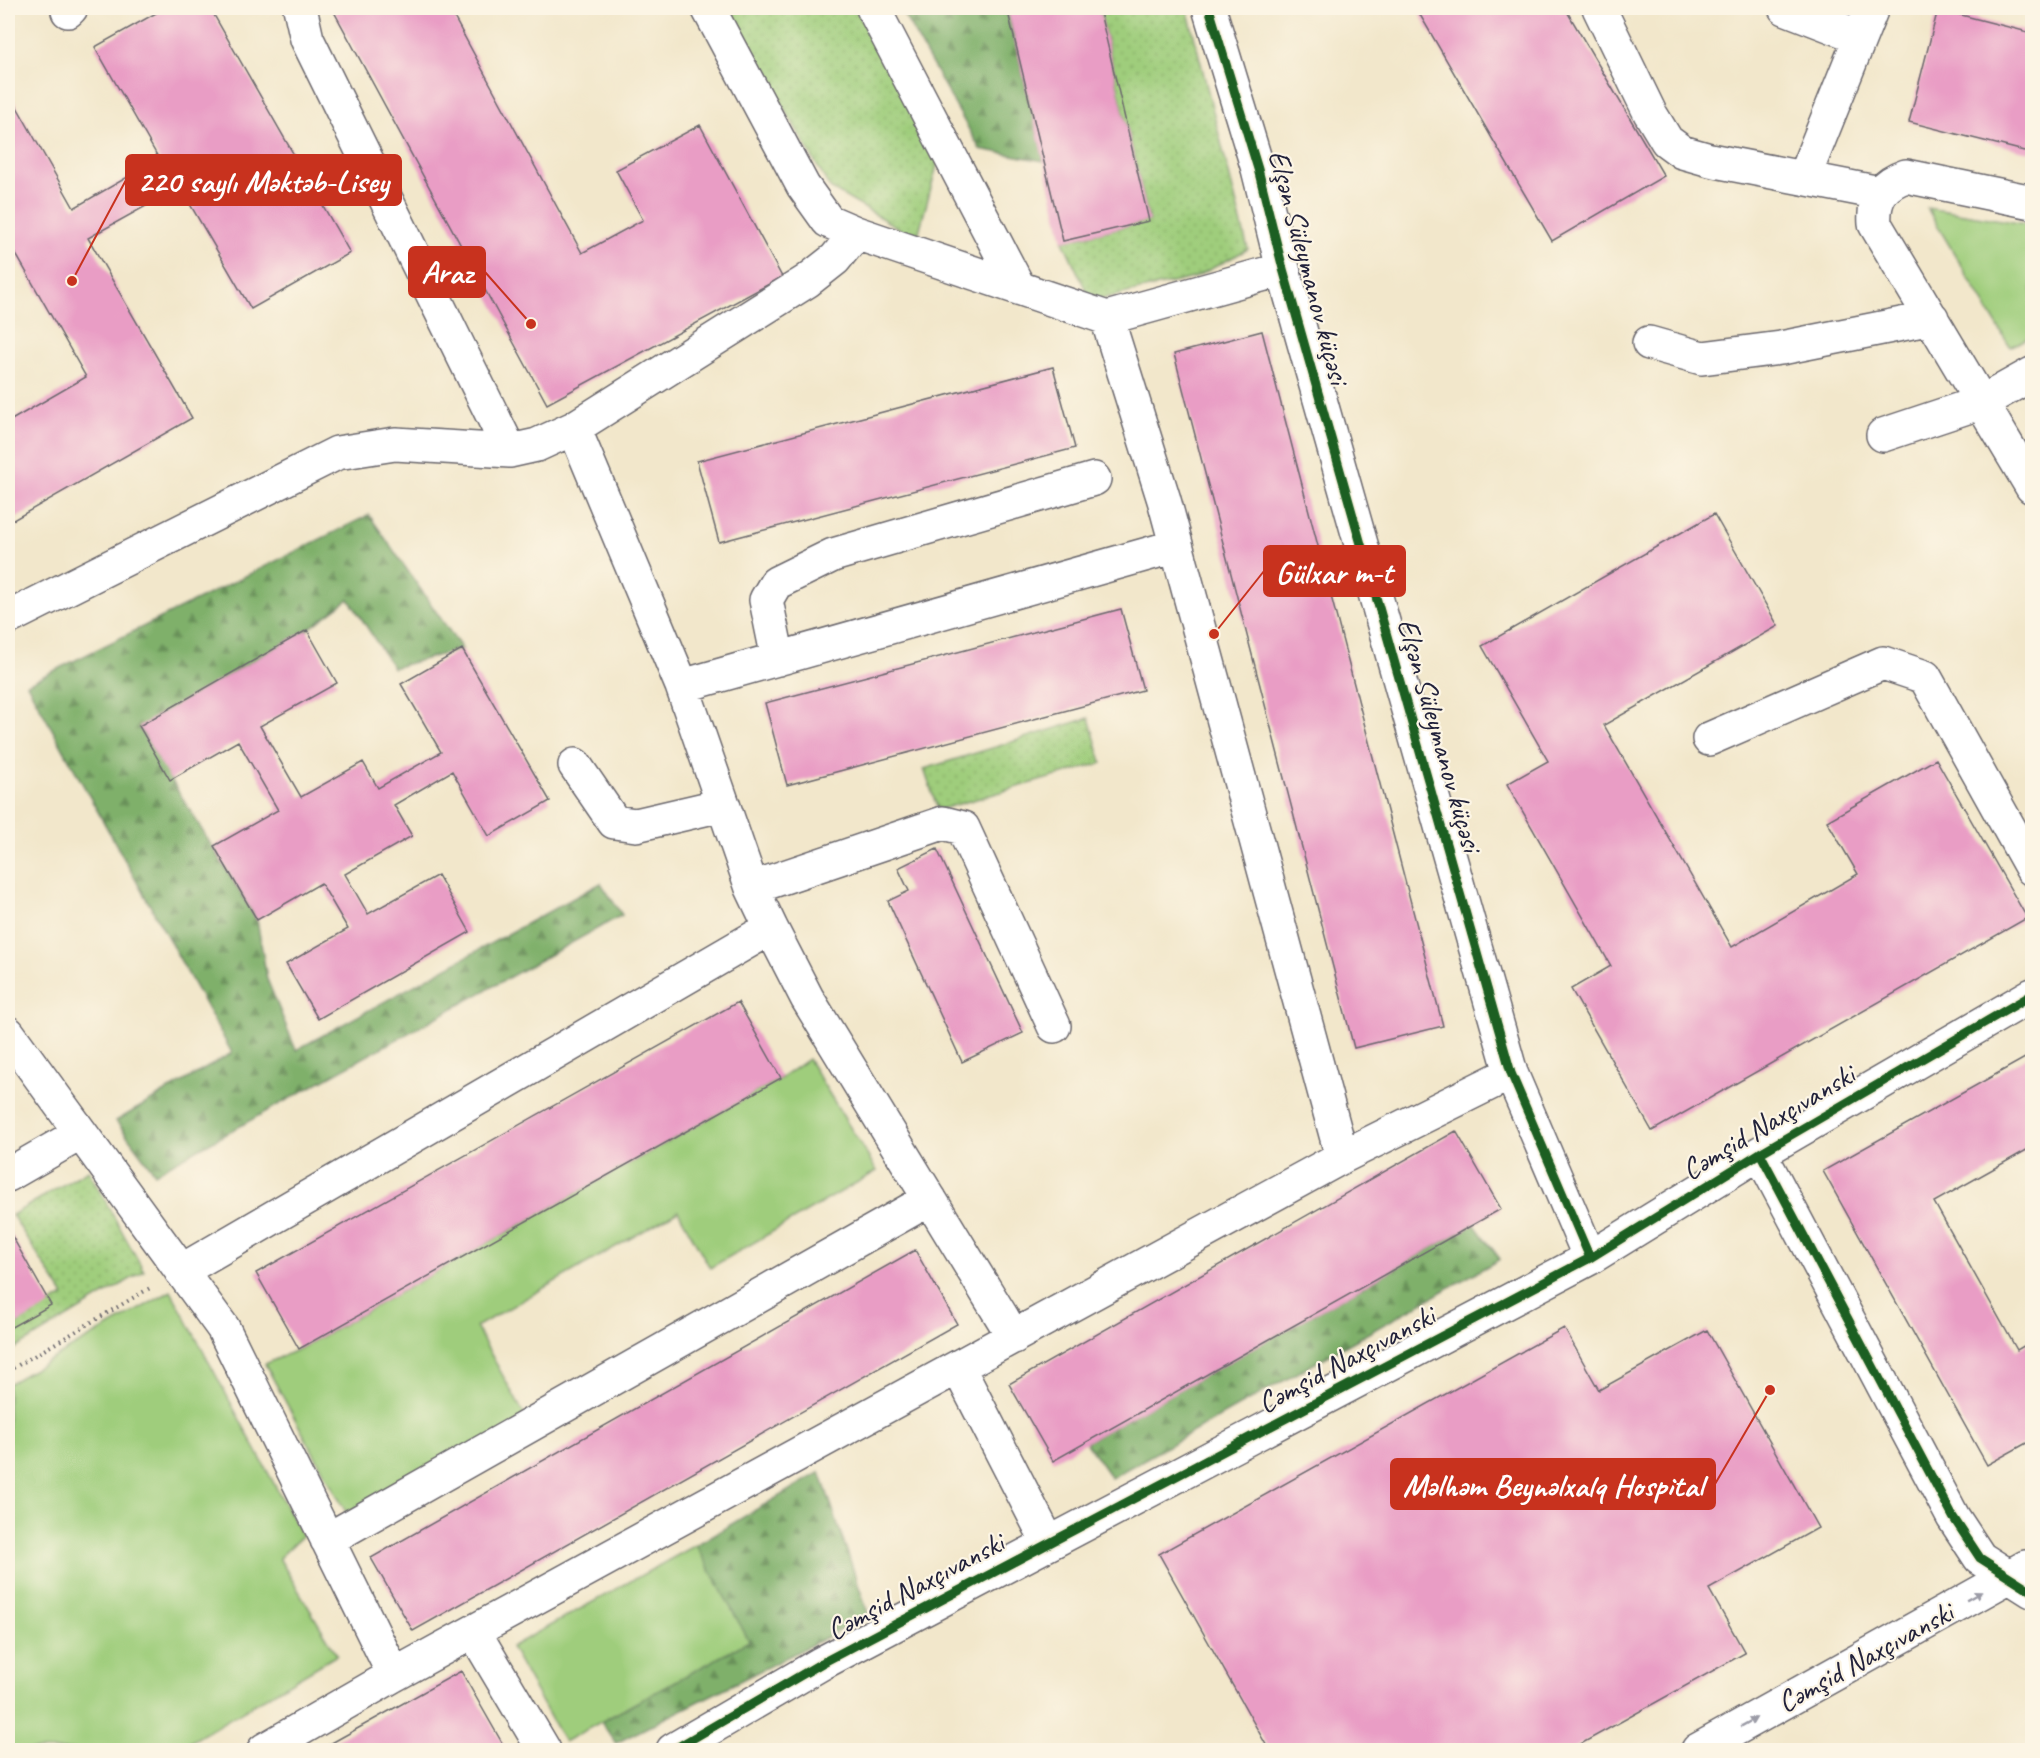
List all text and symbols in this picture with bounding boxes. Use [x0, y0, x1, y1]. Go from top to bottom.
street label: Elşən Süleymanov küçəsi [1259, 146, 1359, 391]
callout: 220 saylı Məktəb-Lisey [126, 155, 401, 205]
text: 220 saylı Məktəb-Lisey [137, 161, 392, 202]
callout: Araz [409, 247, 485, 297]
text: Araz [421, 252, 477, 293]
callout: Gülxar m-t [1264, 546, 1405, 596]
text: Gülxar m-t [1275, 552, 1396, 593]
street label: Elşən Süleymanov küçəsi [1389, 614, 1492, 859]
street label: Cəmşid Naxçıvanski [1675, 1054, 1864, 1189]
street label: Cəmşid Naxçıvanski [1251, 1295, 1444, 1422]
callout: Məlhəm Beynəlxalq Hospital [1391, 1459, 1715, 1509]
text: Məlhəm Beynəlxalq Hospital [1403, 1465, 1710, 1506]
street label: Cəmşid Naxçıvanski [820, 1522, 1013, 1649]
street label: Cəmşid Naxçıvanski [1770, 1591, 1963, 1721]
one-way arrow [1966, 1591, 1983, 1601]
one-way arrow [1741, 1717, 1758, 1727]

